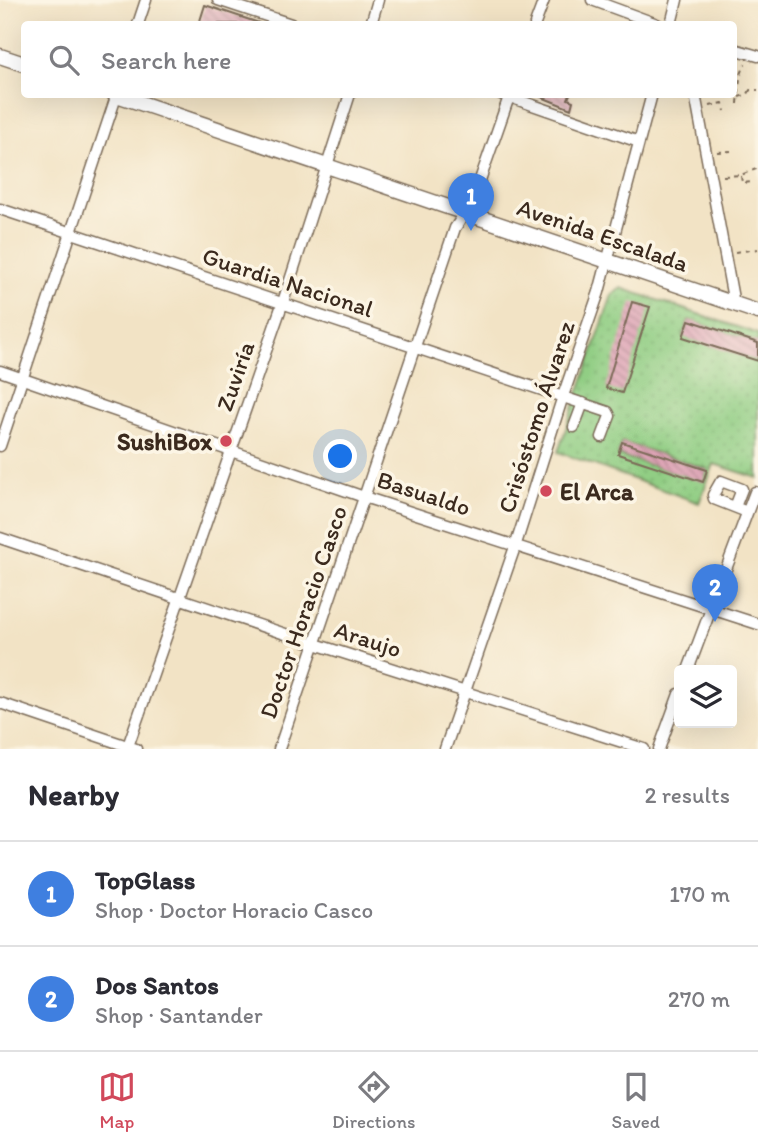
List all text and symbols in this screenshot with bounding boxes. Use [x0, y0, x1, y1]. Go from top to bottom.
search box [21, 21, 737, 98]
icon: search [45, 41, 83, 79]
text: Search here [101, 44, 231, 76]
pin: 1 [448, 173, 494, 231]
street label: Avenida Escalada [514, 192, 693, 278]
street label: Guardia Nacional [199, 241, 377, 323]
street label: Crisóstomo Álvarez [491, 317, 581, 517]
street label: Zuviría [210, 337, 261, 415]
place label: SushiBox [117, 427, 213, 456]
marker: SushiBox [218, 433, 234, 449]
your location [323, 439, 357, 473]
street label: Basualdo [374, 464, 474, 522]
place label: El Arca [560, 477, 634, 506]
marker: El Arca [538, 483, 554, 499]
street label: Doctor Horacio Casco [253, 502, 353, 722]
pin: 2 [692, 564, 738, 622]
street label: Araujo [331, 615, 405, 663]
map controls [674, 665, 737, 728]
button: layers [674, 665, 737, 728]
text: Nearby [28, 776, 119, 813]
text: 2 results [644, 781, 730, 809]
text: TopGlass [95, 864, 195, 896]
text: 1 [46, 880, 56, 908]
text: 170 m [669, 880, 730, 908]
text: Shop · Doctor Horacio Casco [95, 896, 373, 924]
text: Dos Santos [95, 969, 219, 1001]
text: 2 [45, 985, 57, 1013]
text: 270 m [668, 985, 730, 1013]
text: Shop · Santander [95, 1001, 263, 1029]
tab: Map [98, 1068, 136, 1133]
tab: Directions [332, 1068, 416, 1133]
tab: Saved [612, 1068, 660, 1133]

